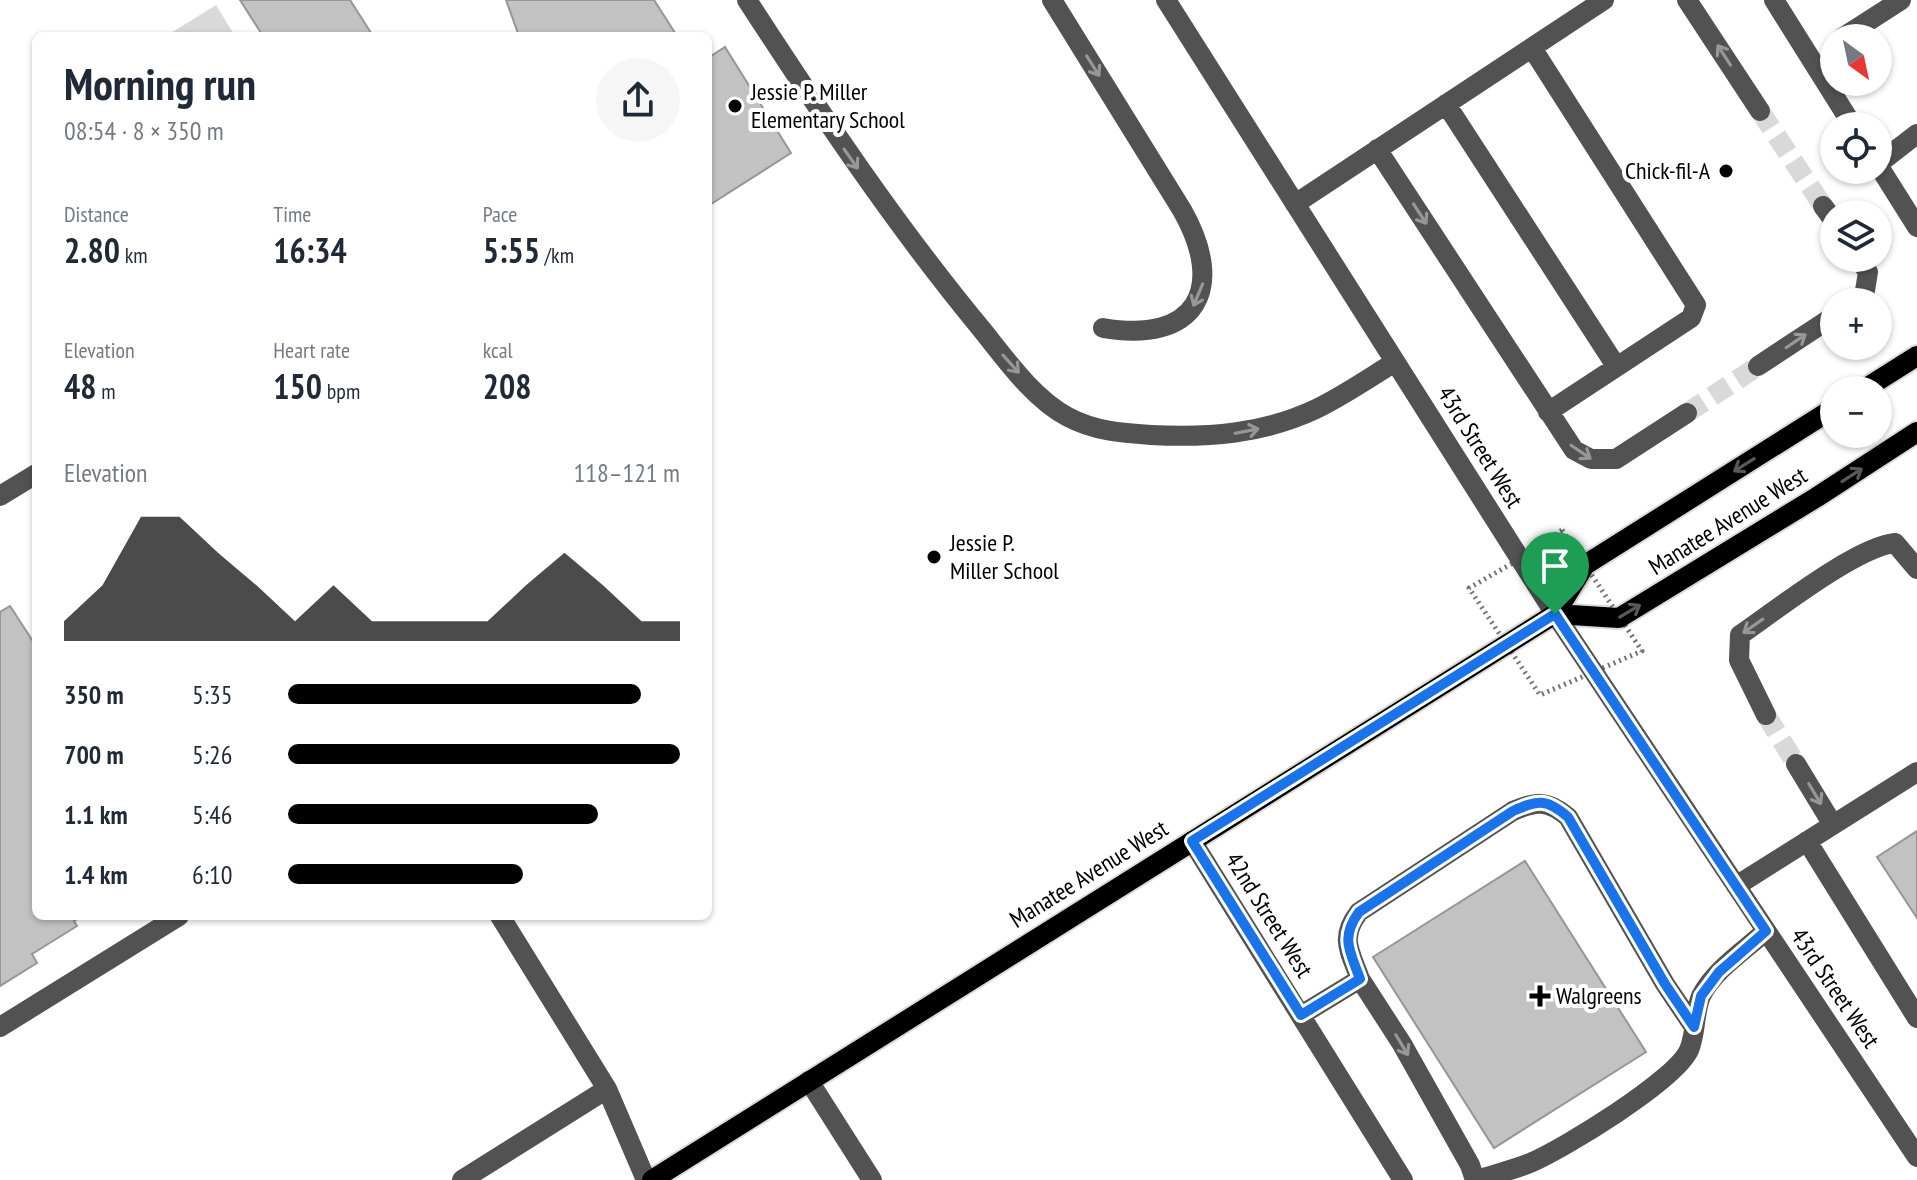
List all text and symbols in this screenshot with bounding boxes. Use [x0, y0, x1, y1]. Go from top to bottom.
north arrow [1820, 24, 1892, 96]
map controls [1820, 24, 1892, 448]
one-way arrow [1715, 45, 1732, 67]
one-way arrow [1085, 54, 1101, 77]
text: Morning run [64, 55, 256, 112]
button: share [596, 58, 680, 142]
place label: Jessie P. Miller Elementary School [750, 76, 905, 135]
marker: Jessie P. Miller Elementary School [726, 97, 744, 115]
button: locate [1820, 112, 1892, 184]
text: 08:54 · 8 × 350 m [64, 114, 224, 147]
one-way arrow [843, 147, 859, 169]
place label: Chick-fil-A [1625, 155, 1711, 186]
marker: Chick-fil-A [1717, 162, 1735, 180]
text: Distance [64, 200, 129, 228]
text: Time [273, 200, 311, 228]
text: Pace [483, 200, 517, 228]
button: layers [1820, 200, 1892, 272]
one-way arrow [1412, 203, 1429, 225]
text: 2.80 [64, 228, 120, 272]
text: 16:34 [273, 228, 347, 272]
text: 5:55 [483, 228, 540, 272]
text: km [120, 241, 148, 269]
text: /km [540, 241, 574, 269]
one-way arrow [1189, 282, 1204, 307]
button: + [1820, 288, 1892, 360]
one-way arrow [1785, 333, 1807, 350]
text: Elevation [64, 336, 135, 364]
text: Heart rate [273, 336, 350, 364]
text: kcal [483, 336, 513, 364]
one-way arrow [1001, 354, 1020, 374]
text: 48 [64, 364, 97, 408]
text: 150 [273, 364, 322, 408]
text: 208 [483, 364, 531, 408]
button: − [1820, 376, 1892, 448]
text: m [97, 377, 116, 405]
text: bpm [322, 377, 360, 405]
street label: 43rd Street West [1431, 380, 1530, 514]
one-way arrow [1233, 423, 1259, 438]
one-way arrow [1570, 443, 1592, 460]
text: Elevation [64, 456, 147, 489]
text: 118–121 m [574, 456, 680, 489]
one-way arrow [1733, 457, 1756, 473]
street label: Manatee Avenue West [1643, 459, 1813, 582]
one-way arrow [1840, 466, 1862, 483]
place label: Jessie P. Miller School [949, 527, 1059, 586]
pin [1521, 532, 1589, 614]
icon: arrive [1533, 544, 1577, 588]
marker: Jessie P. Miller School [925, 548, 943, 566]
one-way arrow [1618, 603, 1641, 619]
one-way arrow [1743, 617, 1764, 634]
text: 350 m [64, 678, 124, 711]
text: 5:35 [192, 678, 232, 711]
text: 700 m [64, 738, 124, 771]
text: 5:26 [192, 738, 232, 771]
one-way arrow [1807, 782, 1823, 805]
text: 1.1 km [64, 798, 128, 831]
text: 5:46 [192, 798, 232, 831]
street label: Manatee Avenue West [1004, 812, 1174, 935]
street label: 42nd Street West [1219, 846, 1320, 983]
text: 1.4 km [64, 858, 128, 891]
text: 6:10 [192, 858, 232, 891]
street label: 43rd Street West [1784, 922, 1887, 1054]
place label: Walgreens [1556, 980, 1642, 1011]
marker: Walgreens [1531, 987, 1549, 1005]
one-way arrow [1394, 1033, 1410, 1056]

